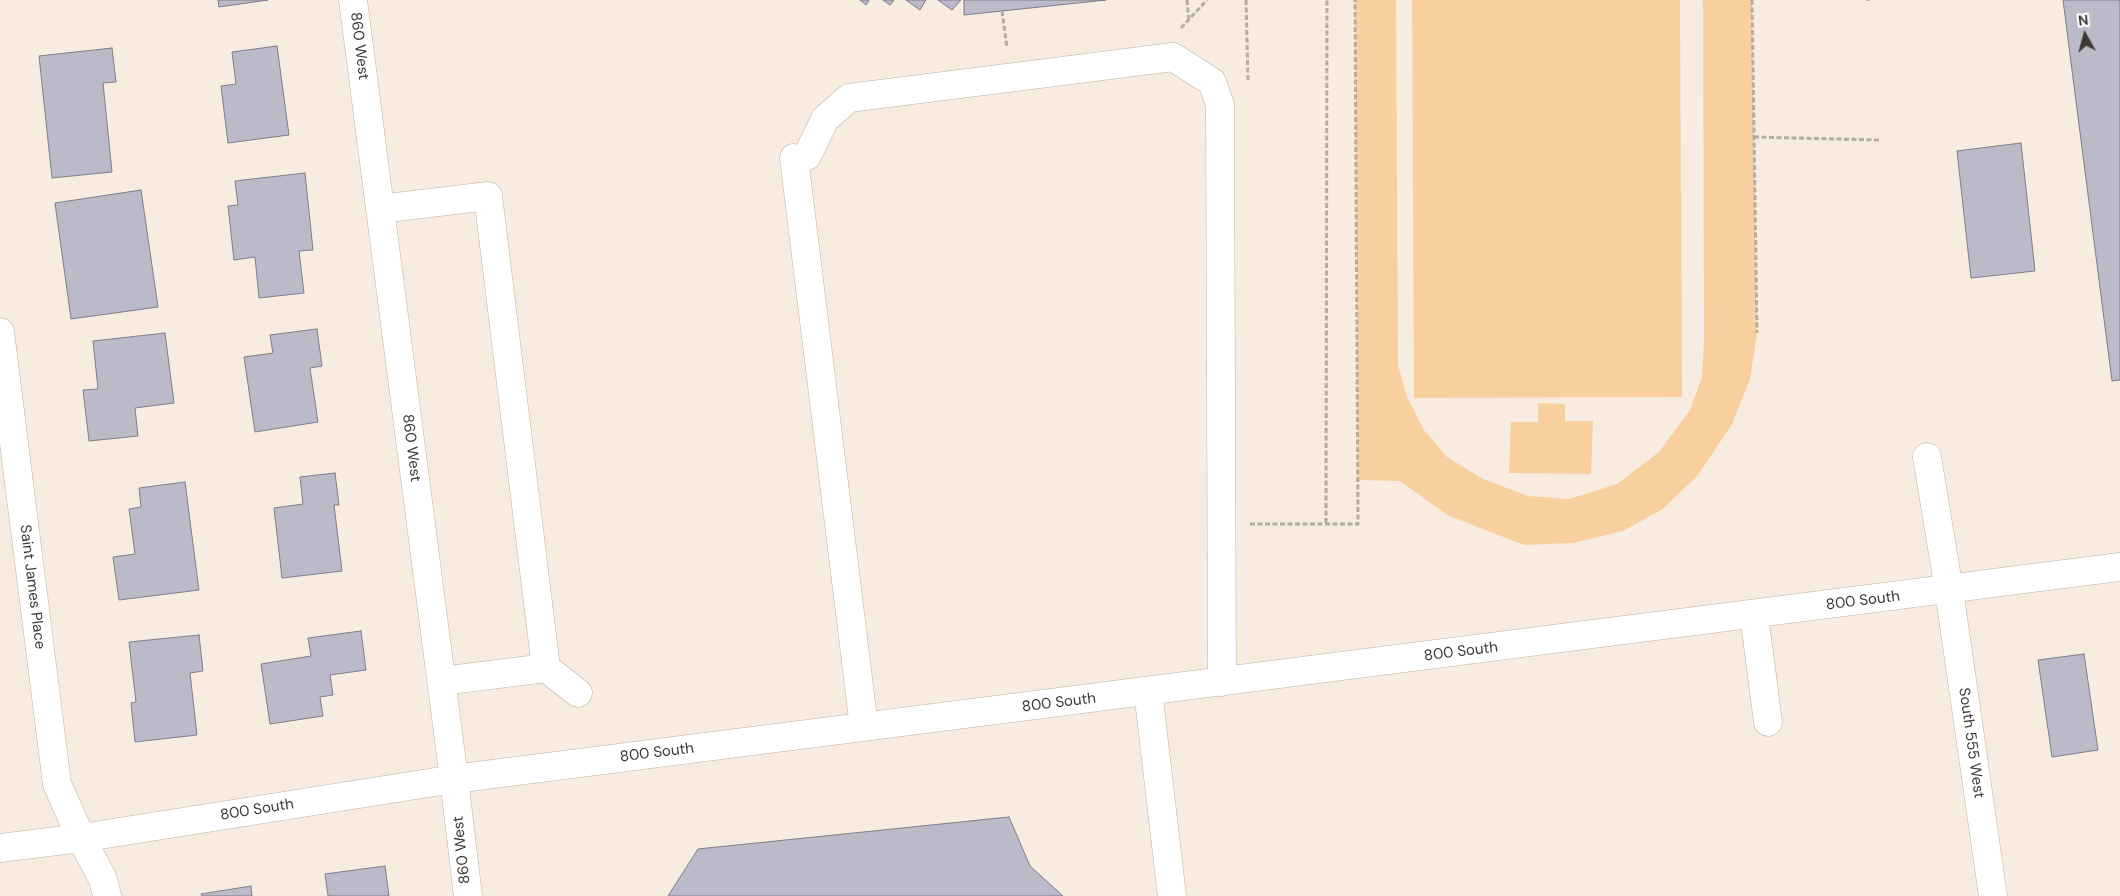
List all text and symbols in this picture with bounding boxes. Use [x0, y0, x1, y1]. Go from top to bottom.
north arrow [2060, 10, 2110, 60]
street label: 860 West [346, 11, 372, 81]
text: N [2077, 11, 2089, 30]
street label: 860 West [398, 413, 424, 483]
street label: Saint James Place [15, 524, 49, 650]
street label: 800 South [1825, 588, 1901, 614]
street label: 800 South [1423, 639, 1499, 665]
street label: South 555 West [1954, 687, 1988, 799]
street label: 800 South [1021, 690, 1097, 716]
street label: 800 South [619, 740, 695, 766]
street label: 800 South [219, 795, 295, 825]
street label: 860 West [449, 815, 475, 885]

